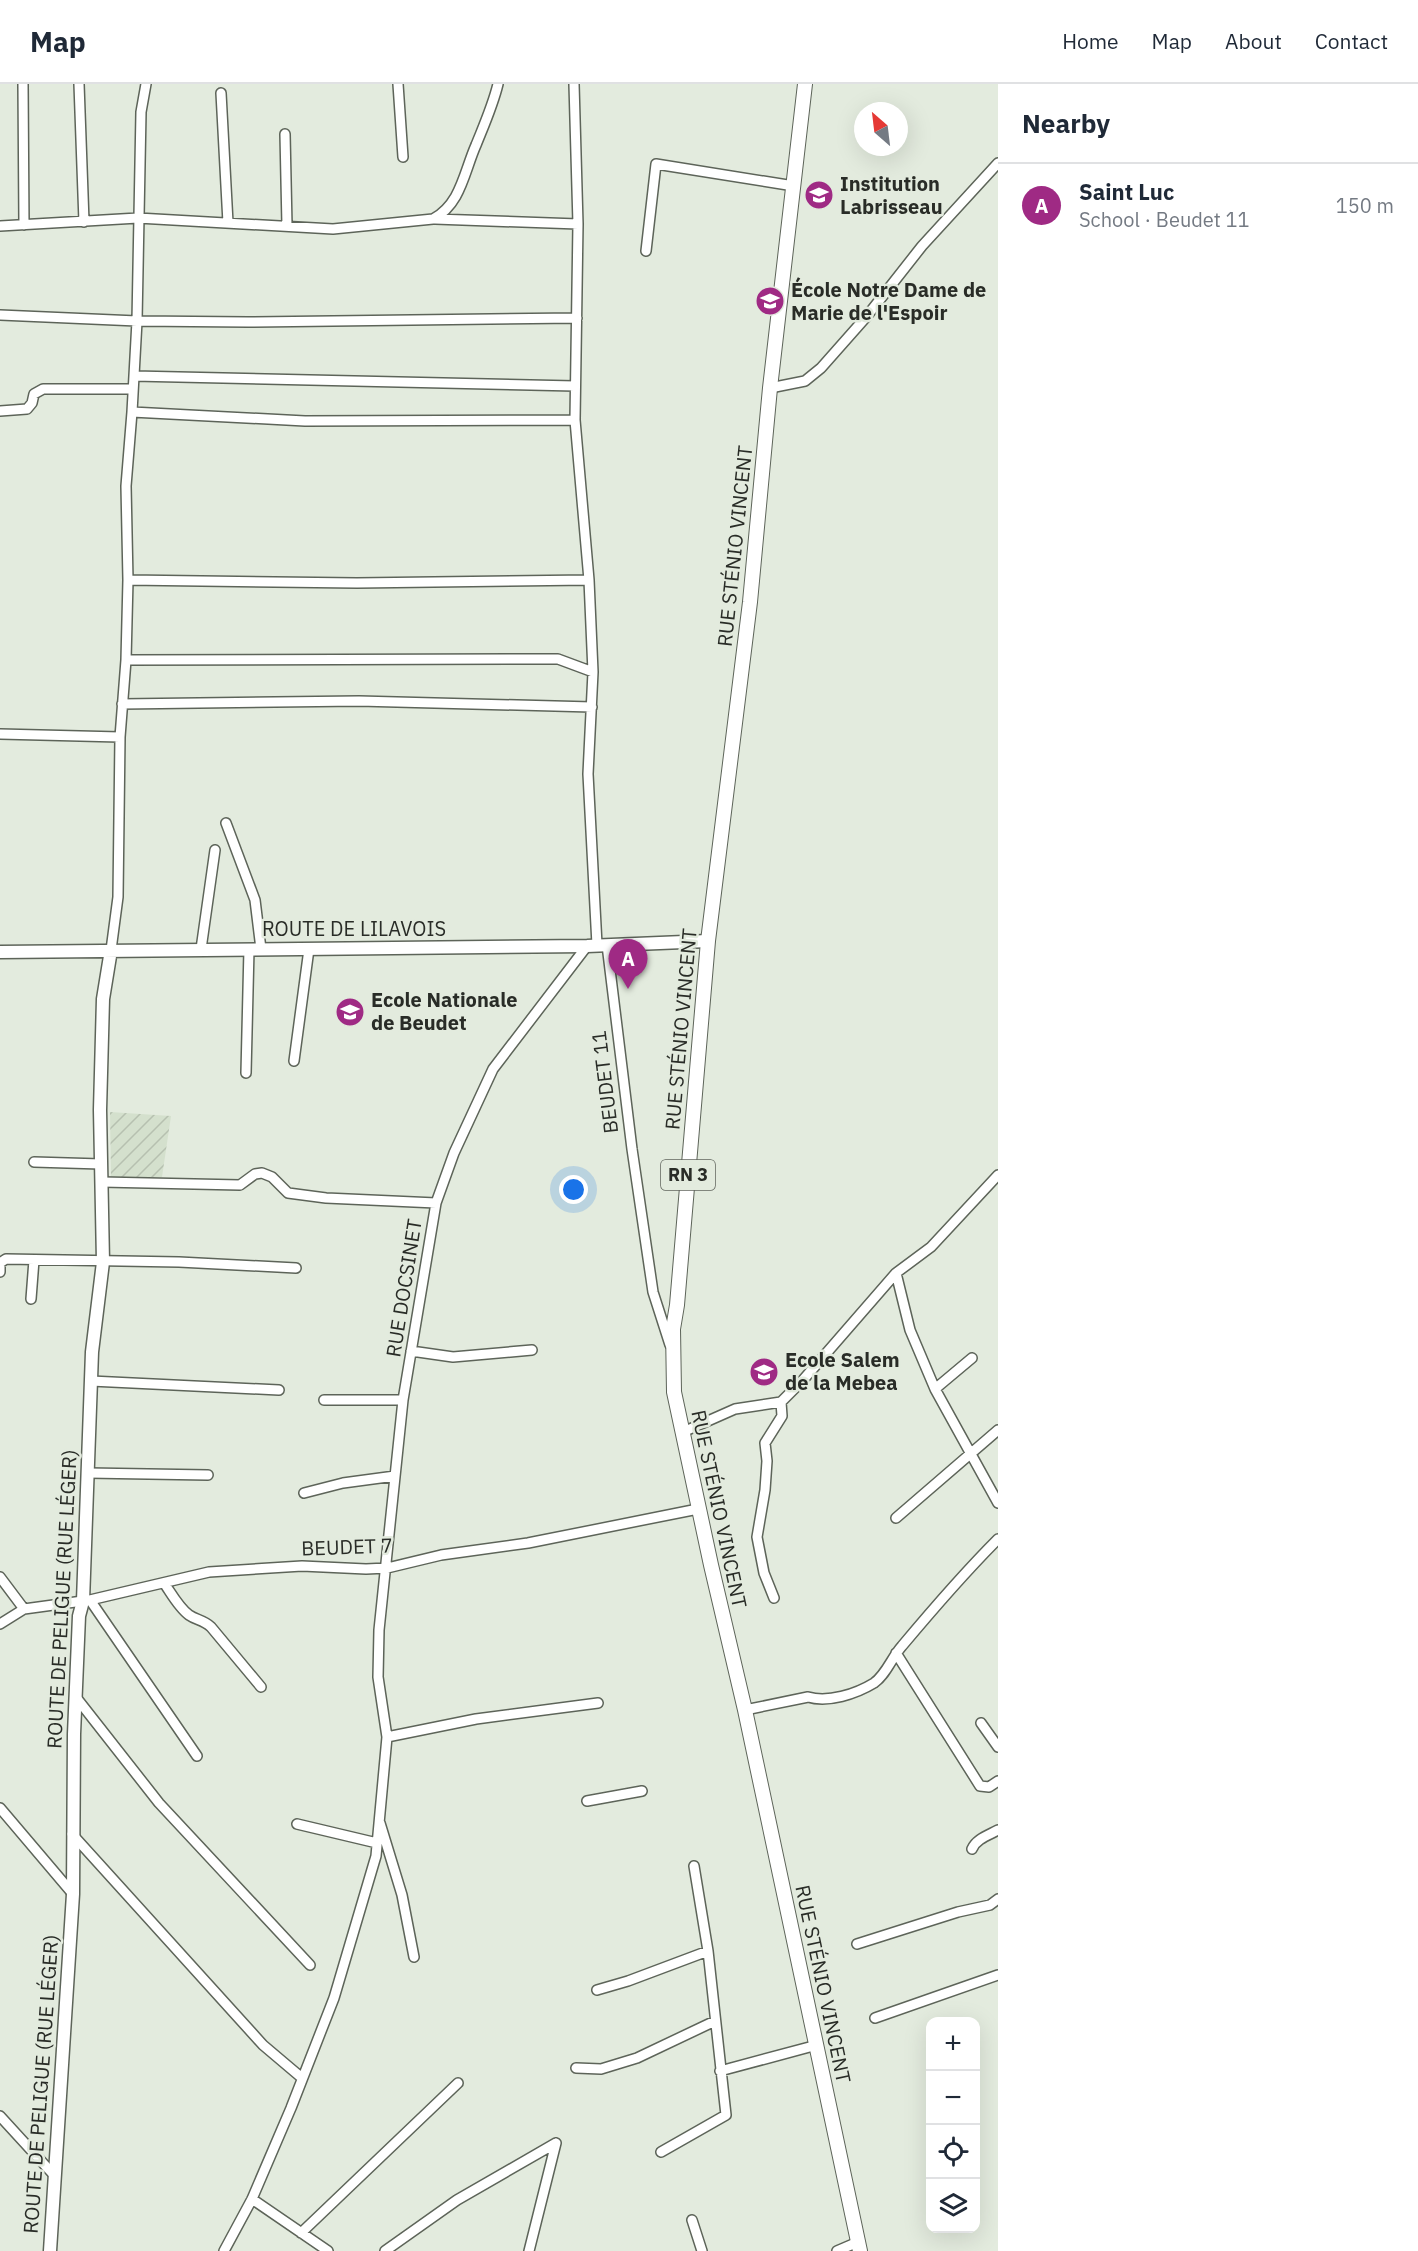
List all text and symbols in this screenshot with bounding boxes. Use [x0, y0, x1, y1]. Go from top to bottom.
text: Map [30, 23, 86, 60]
text: Home [1062, 27, 1119, 55]
text: Map [1152, 27, 1192, 55]
text: About [1225, 27, 1282, 55]
text: Contact [1315, 27, 1388, 55]
north arrow [854, 102, 908, 156]
text: Nearby [1022, 106, 1110, 140]
place label: Institution Labrisseau [840, 170, 943, 220]
text: Saint Luc [1079, 177, 1174, 206]
school or university icon: Institution Labrisseau [803, 179, 835, 211]
text: A [1035, 192, 1048, 219]
text: 150 m [1336, 192, 1394, 219]
text: School · Beudet 11 [1079, 206, 1250, 233]
place label: École Notre Dame de Marie de l'Espoir [791, 276, 986, 326]
school or university icon: École Notre Dame de Marie de l'Espoir [754, 285, 786, 317]
street label: RUE STÉNIO VINCENT [711, 444, 758, 648]
street label: ROUTE DE LILAVOIS [262, 915, 446, 942]
street label: RUE STÉNIO VINCENT [658, 927, 703, 1131]
pin: A [608, 940, 648, 989]
place label: Ecole Nationale de Beudet [371, 986, 517, 1036]
school or university icon: Ecole Nationale de Beudet [334, 996, 366, 1028]
street label: BEUDET 11 [585, 1029, 624, 1135]
road number: RN 3 [661, 1160, 715, 1190]
your location [559, 1175, 588, 1204]
street label: RUE DOCSINET [379, 1217, 428, 1359]
place label: Ecole Salem de la Mebea [785, 1346, 900, 1396]
school or university icon: Ecole Salem de la Mebea [748, 1356, 780, 1388]
street label: RUE STÉNIO VINCENT [685, 1407, 754, 1610]
street label: ROUTE DE PELIGUE (RUE LÉGER) [40, 1449, 83, 1749]
street label: BEUDET 7 [301, 1531, 393, 1562]
street label: RUE STÉNIO VINCENT [789, 1882, 858, 2085]
street label: ROUTE DE PELIGUE (RUE LÉGER) [17, 1934, 64, 2234]
map controls [926, 2017, 980, 2233]
button: + [926, 2017, 980, 2071]
button: − [926, 2071, 980, 2125]
button: locate [926, 2125, 980, 2179]
button: layers [926, 2179, 980, 2233]

